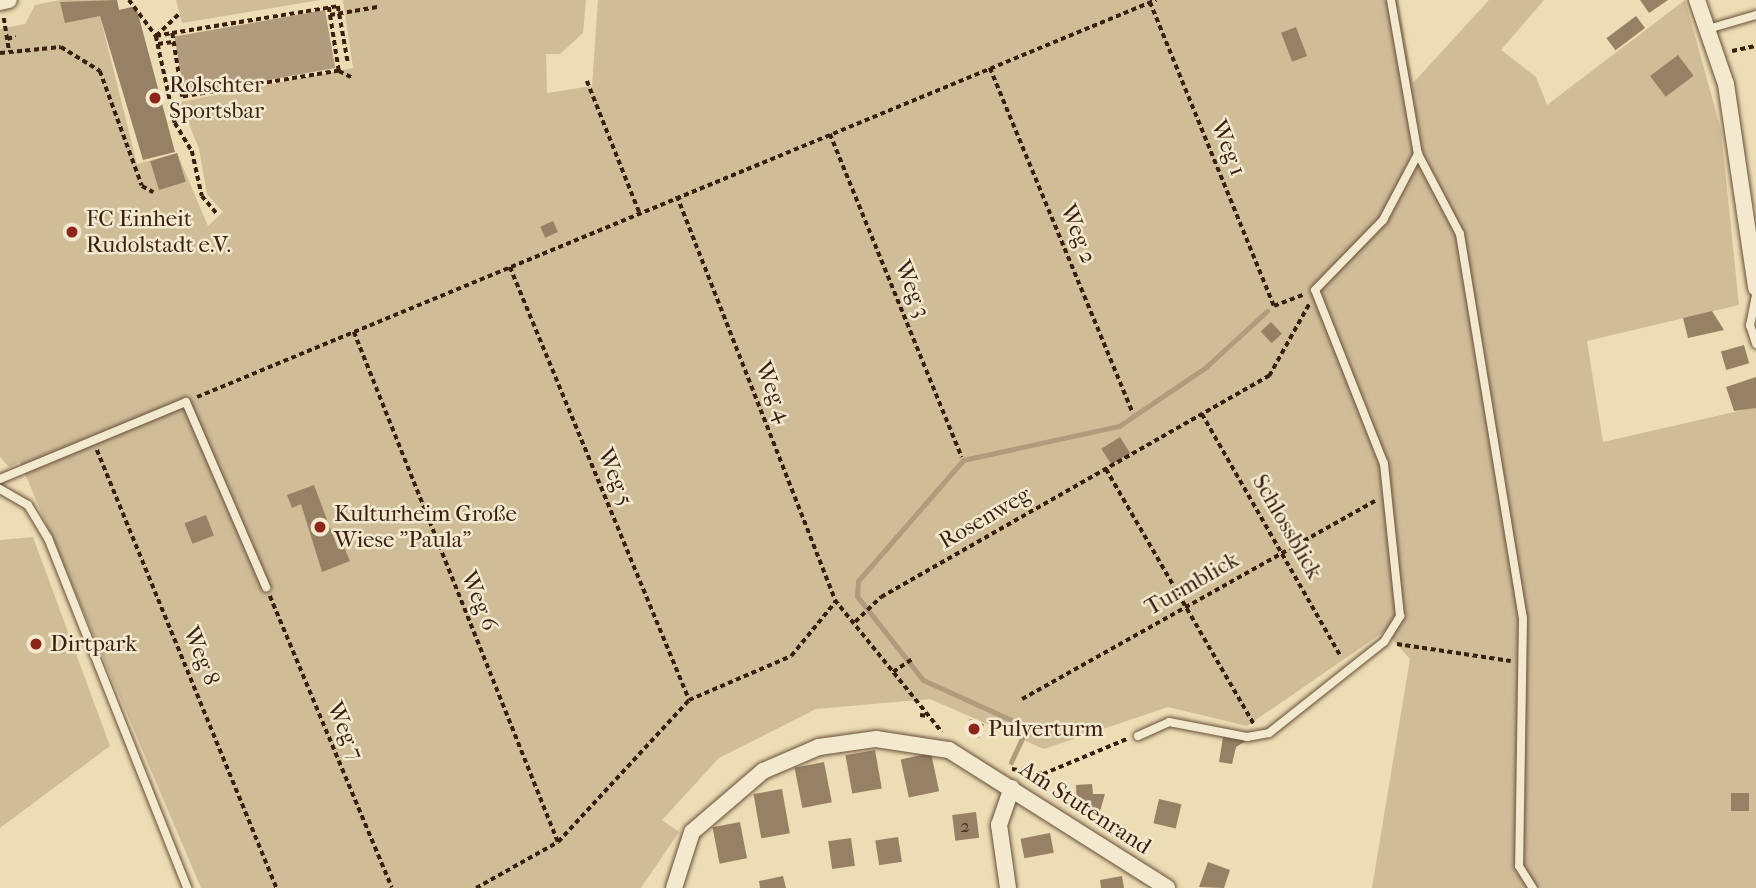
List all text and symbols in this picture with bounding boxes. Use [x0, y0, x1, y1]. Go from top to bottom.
place label: Rolschter Sportsbar [169, 71, 264, 125]
marker: Rolschter Sportsbar [147, 90, 163, 106]
street label: Weg 1 [1204, 116, 1252, 180]
street label: Weg 2 [1054, 200, 1102, 268]
place label: FC Einheit Rudolstadt e.V. [86, 205, 231, 259]
marker: FC Einheit Rudolstadt e.V. [64, 224, 80, 240]
street label: Weg 3 [888, 256, 936, 322]
street label: Weg 4 [749, 358, 797, 426]
street label: Weg 5 [591, 444, 639, 510]
street label: Schlossblick [1246, 470, 1328, 584]
street label: Rosenweg [934, 481, 1036, 555]
place label: Kulturheim Große Wiese "Paula" [334, 500, 517, 554]
marker: Kulturheim Große Wiese "Paula" [312, 519, 328, 535]
street label: Turmblick [1140, 546, 1244, 622]
street label: Weg 6 [455, 567, 503, 635]
street label: Weg 8 [177, 622, 225, 690]
place label: Dirtpark [50, 630, 137, 658]
marker: Dirtpark [28, 636, 44, 652]
street label: Weg 7 [320, 698, 370, 764]
place label: Pulverturm [988, 715, 1103, 743]
marker: Pulverturm [966, 721, 982, 737]
street label: Am Stutenrand [1014, 755, 1156, 861]
house number: 2 [960, 816, 970, 838]

